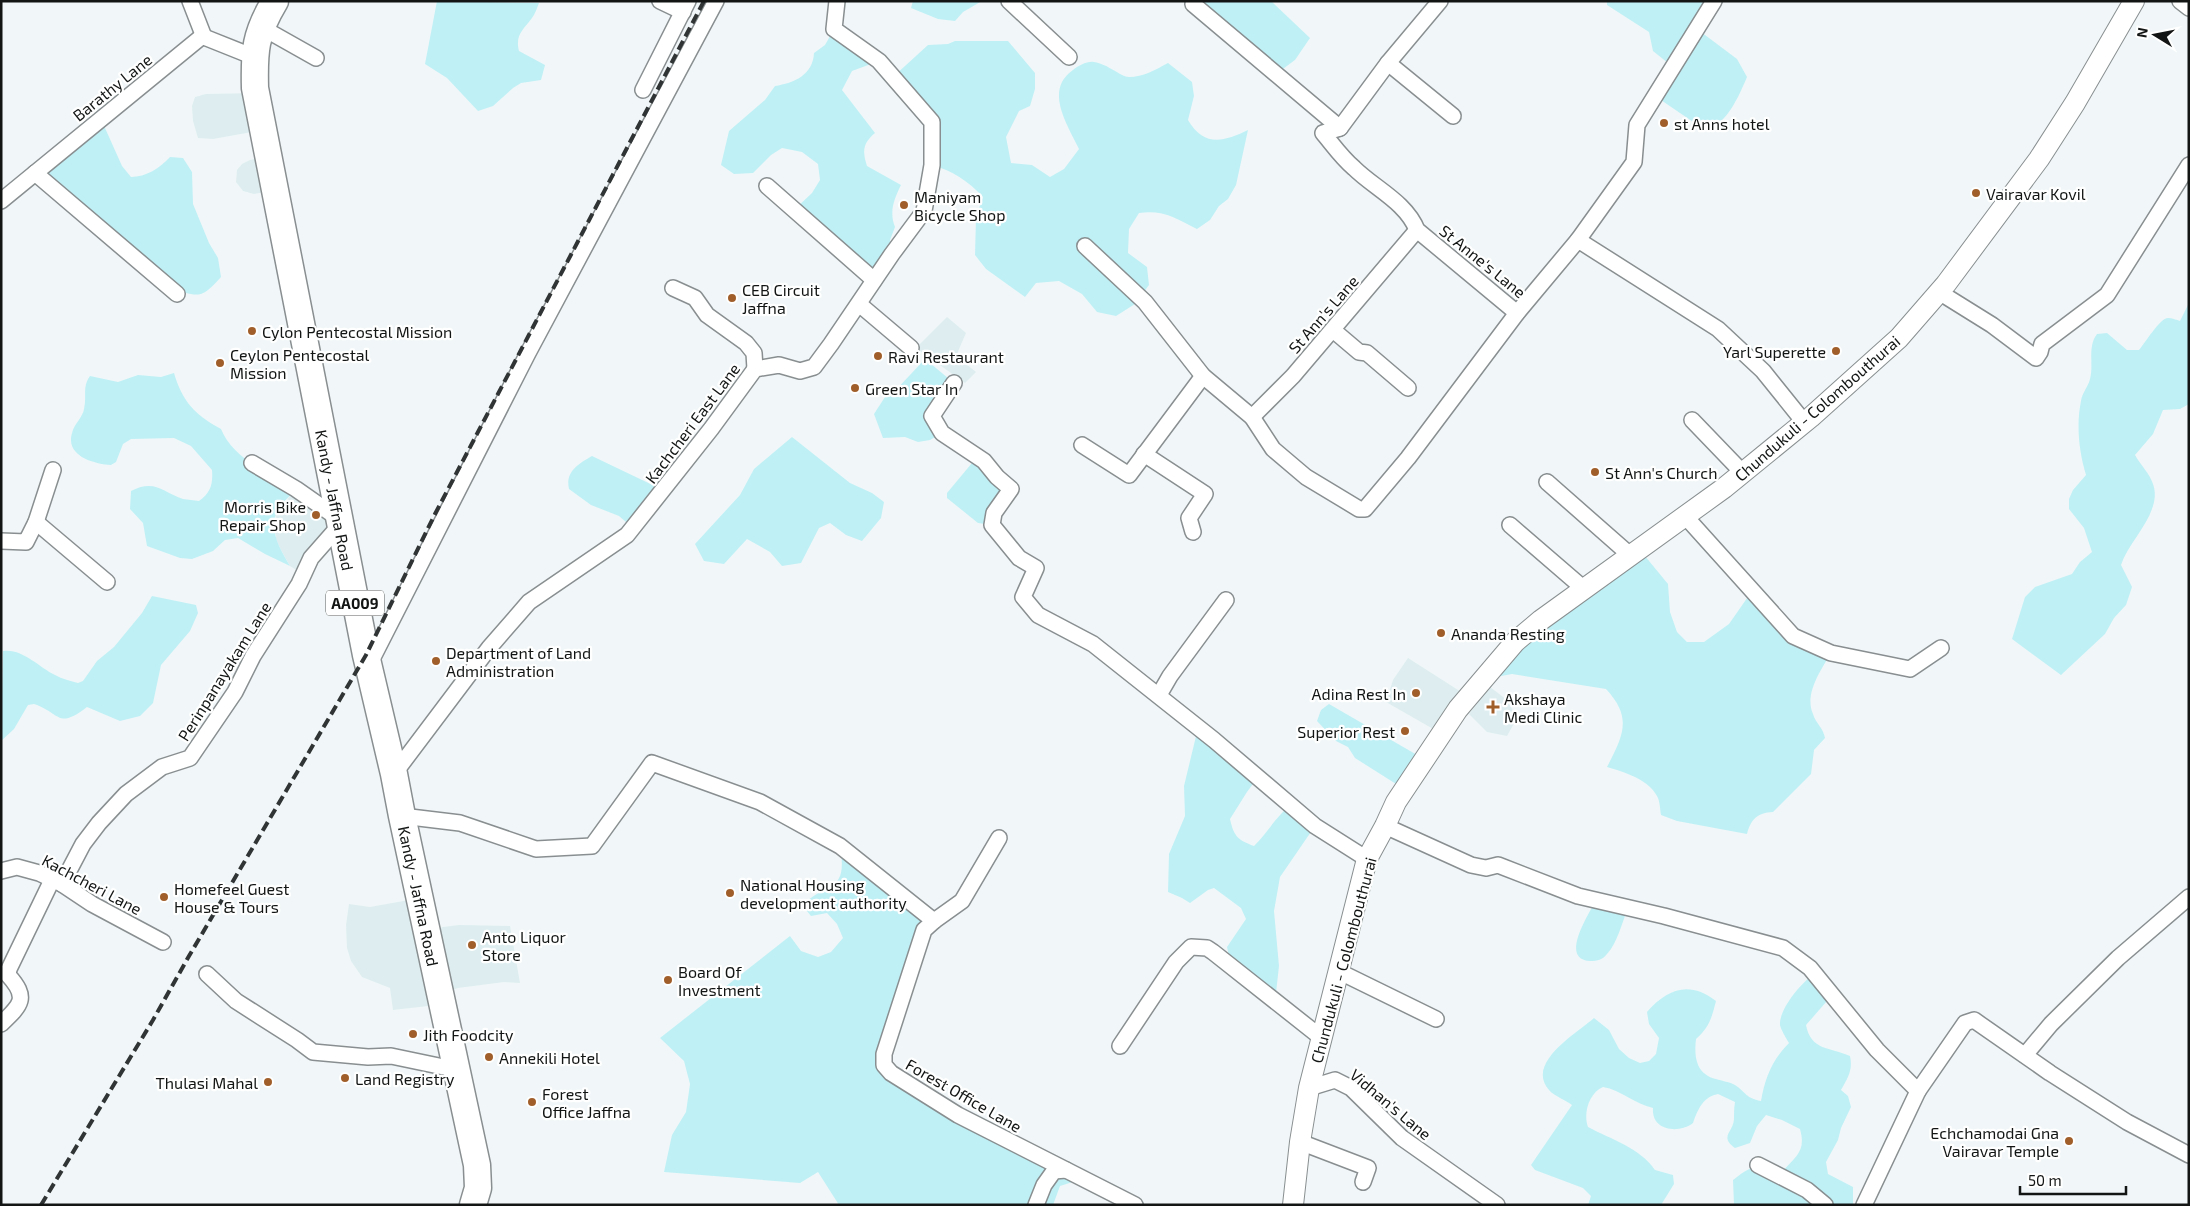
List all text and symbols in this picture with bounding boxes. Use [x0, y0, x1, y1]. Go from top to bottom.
north arrow [2130, 10, 2180, 60]
text: N [2132, 26, 2151, 39]
street label: Barathy Lane [69, 49, 155, 125]
place label: st Anns hotel [1674, 114, 1770, 133]
marker: st Anns hotel [1658, 117, 1670, 129]
place label: Vairavar Kovil [1986, 184, 2086, 203]
place label: Maniyam Bicycle Shop [914, 187, 1005, 224]
marker: Vairavar Kovil [1970, 187, 1982, 199]
marker: Maniyam Bicycle Shop [898, 199, 910, 211]
street label: St Anne's Lane [1436, 221, 1530, 301]
street label: St Ann's Lane [1284, 271, 1362, 357]
place label: CEB Circuit Jaffna [742, 280, 820, 317]
marker: CEB Circuit Jaffna [726, 292, 738, 304]
place label: Cylon Pentecostal Mission [262, 322, 452, 341]
marker: Cylon Pentecostal Mission [246, 325, 258, 337]
street label: Chundukuli - Colombouthurai [1731, 331, 1903, 485]
place label: Yarl Superette [1723, 342, 1826, 361]
place label: Ceylon Pentecostal Mission [230, 345, 370, 382]
marker: Yarl Superette [1830, 345, 1842, 357]
place label: Ravi Restaurant [888, 347, 1004, 366]
marker: Ravi Restaurant [872, 350, 884, 362]
marker: Ceylon Pentecostal Mission [214, 357, 226, 369]
street label: Kachcheri East Lane [641, 359, 743, 487]
place label: Green Star In [865, 379, 958, 398]
marker: Green Star In [849, 382, 861, 394]
street label: Kandy - Jaffna Road [312, 428, 358, 572]
place label: St Ann's Church [1605, 463, 1717, 482]
marker: St Ann's Church [1589, 466, 1601, 478]
place label: Morris Bike Repair Shop [219, 497, 306, 534]
marker: Morris Bike Repair Shop [310, 509, 322, 521]
road number: AA009 [326, 590, 384, 616]
street label: Perinpanayakam Lane [173, 598, 275, 744]
place label: Ananda Resting [1451, 624, 1565, 643]
marker: Ananda Resting [1435, 627, 1447, 639]
place label: Department of Land Administration [446, 643, 591, 680]
marker: Department of Land Administration [430, 655, 442, 667]
place label: Adina Rest In [1312, 684, 1406, 703]
marker: Adina Rest In [1410, 687, 1422, 699]
place label: Akshaya Medi Clinic [1504, 689, 1582, 726]
marker: Akshaya Medi Clinic [1486, 700, 1500, 714]
place label: Superior Rest [1297, 722, 1395, 741]
marker: Superior Rest [1399, 725, 1411, 737]
street label: Kandy - Jaffna Road [395, 824, 443, 968]
street label: Kachcheri Lane [39, 850, 145, 918]
street label: Chundukuli - Colombouthurai [1306, 855, 1380, 1065]
place label: National Housing development authority [740, 875, 907, 912]
place label: Homefeel Guest House & Tours [174, 879, 289, 916]
marker: National Housing development authority [724, 887, 736, 899]
marker: Homefeel Guest House & Tours [158, 891, 170, 903]
place label: Anto Liquor Store [482, 927, 567, 964]
marker: Anto Liquor Store [466, 939, 478, 951]
place label: Board Of Investment [678, 962, 761, 999]
marker: Board Of Investment [662, 974, 674, 986]
place label: Jith Foodcity [423, 1025, 514, 1044]
marker: Jith Foodcity [407, 1028, 419, 1040]
place label: Annekili Hotel [499, 1048, 600, 1067]
marker: Annekili Hotel [483, 1051, 495, 1063]
street label: Forest Office Lane [903, 1054, 1025, 1136]
street label: Vidhan's Lane [1347, 1065, 1435, 1143]
place label: Land Registry [355, 1069, 455, 1088]
marker: Land Registry [339, 1072, 351, 1084]
place label: Thulasi Mahal [155, 1073, 258, 1092]
marker: Thulasi Mahal [262, 1076, 274, 1088]
place label: Forest Office Jaffna [542, 1084, 631, 1121]
marker: Forest Office Jaffna [526, 1096, 538, 1108]
place label: Echchamodai Gna Vairavar Temple [1930, 1123, 2059, 1160]
marker: Echchamodai Gna Vairavar Temple [2063, 1135, 2075, 1147]
scale bar [2020, 1164, 2126, 1196]
text: 50 m [2028, 1171, 2062, 1189]

